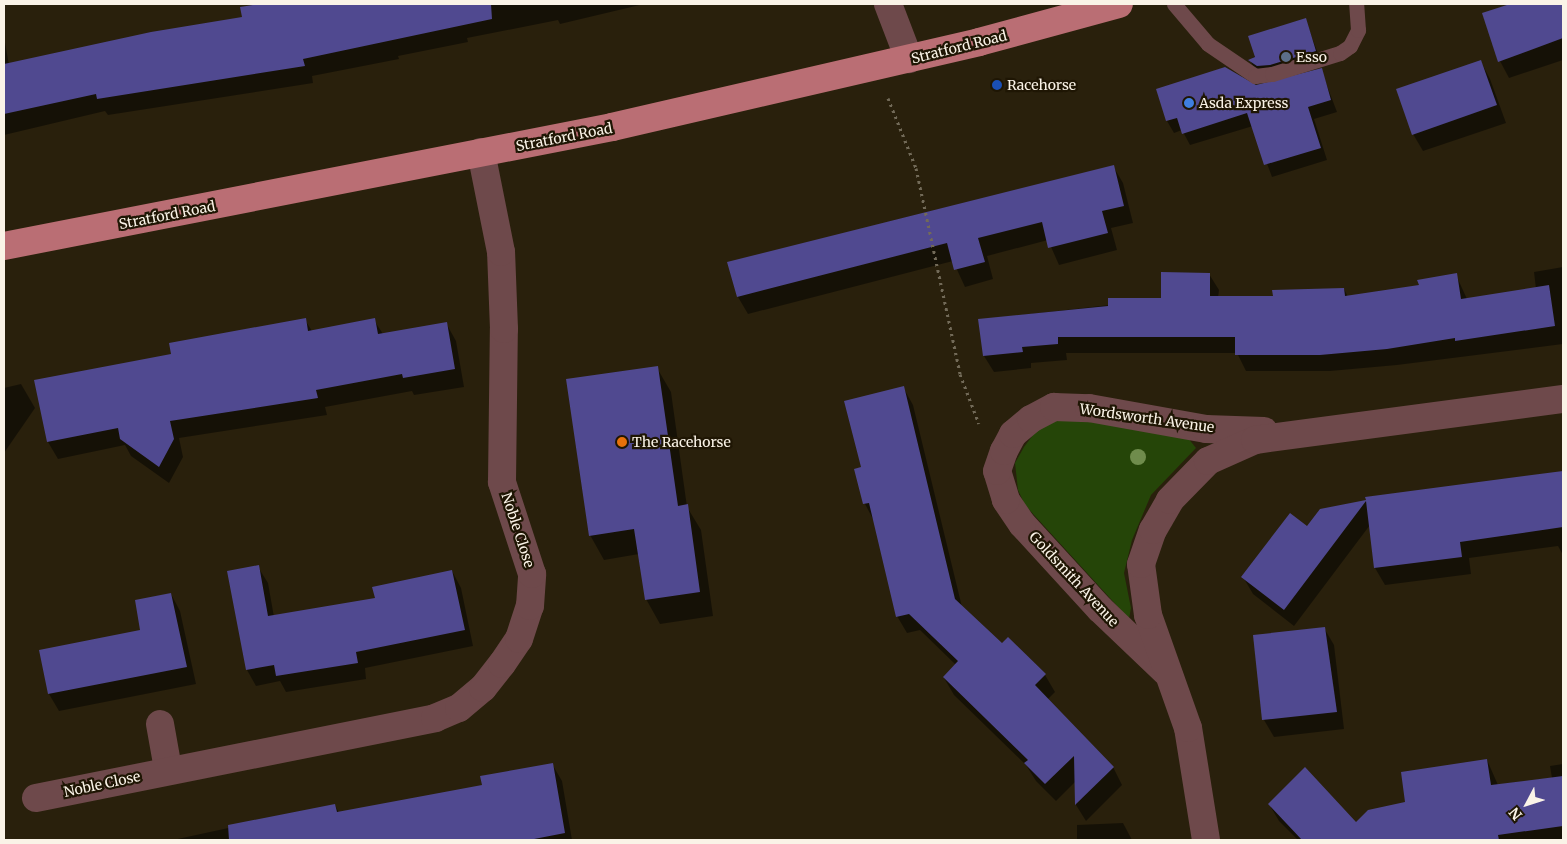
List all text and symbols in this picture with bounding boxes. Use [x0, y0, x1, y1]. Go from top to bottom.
street label: Stratford Road [910, 27, 1008, 67]
place label: Esso [1296, 49, 1327, 65]
marker: Esso [1280, 51, 1292, 63]
place label: Racehorse [1007, 77, 1076, 93]
marker: Racehorse [991, 79, 1003, 91]
place label: Asda Express [1199, 95, 1288, 111]
marker: Asda Express [1183, 97, 1195, 109]
street label: Stratford Road [514, 119, 614, 155]
street label: Stratford Road [117, 197, 217, 233]
street label: Wordsworth Avenue [1079, 400, 1215, 436]
place label: The Racehorse [632, 434, 731, 450]
marker: The Racehorse [616, 436, 628, 448]
street label: Noble Close [498, 490, 538, 570]
street label: Goldsmith Avenue [1026, 528, 1122, 630]
street label: Noble Close [62, 768, 142, 800]
north arrow [1502, 779, 1552, 829]
text: N [1505, 804, 1526, 824]

